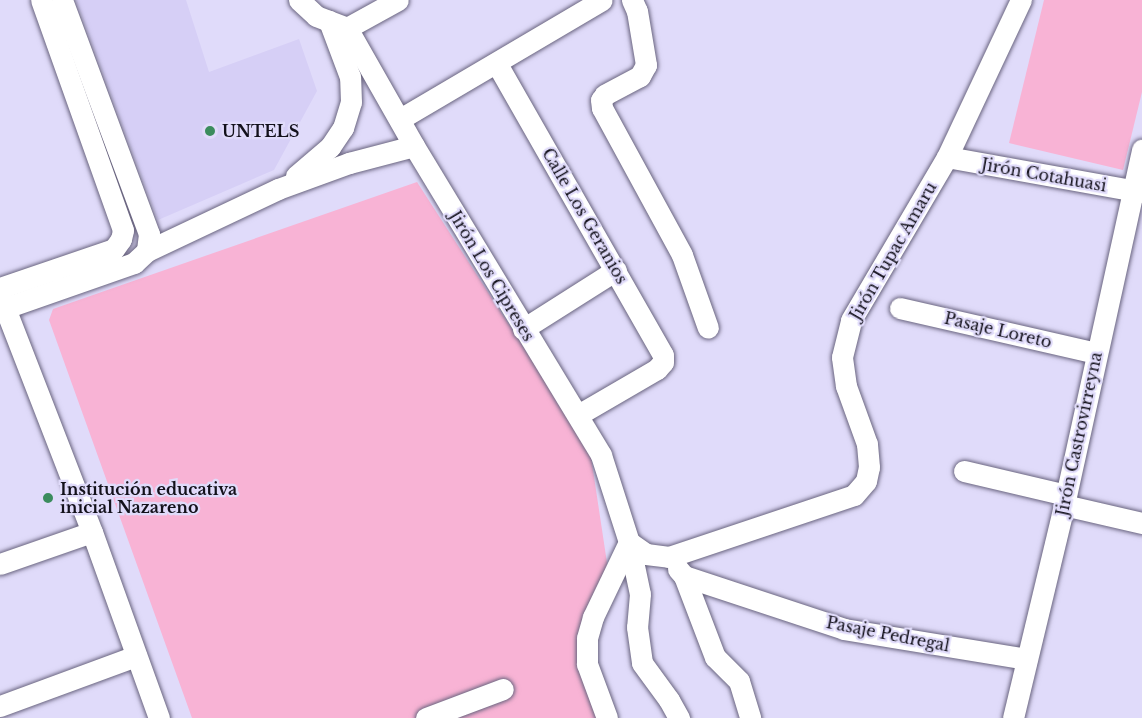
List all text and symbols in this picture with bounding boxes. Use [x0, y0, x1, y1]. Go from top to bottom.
place label: UNTELS [222, 121, 299, 141]
marker: UNTELS [203, 124, 217, 138]
street label: Calle Los Geranios [538, 145, 632, 287]
street label: Jirón Cotahuasi [980, 155, 1108, 195]
street label: Jirón Tupac Amaru [845, 178, 941, 324]
street label: Jirón Los Cipreses [446, 207, 538, 345]
street label: Pasaje Loreto [942, 308, 1054, 352]
street label: Jirón Castrovirreyna [1052, 350, 1106, 518]
place label: Institución educativa inicial Nazareno [60, 479, 237, 517]
marker: Institución educativa inicial Nazareno [41, 491, 55, 505]
street label: Pasaje Pedregal [825, 613, 951, 655]

